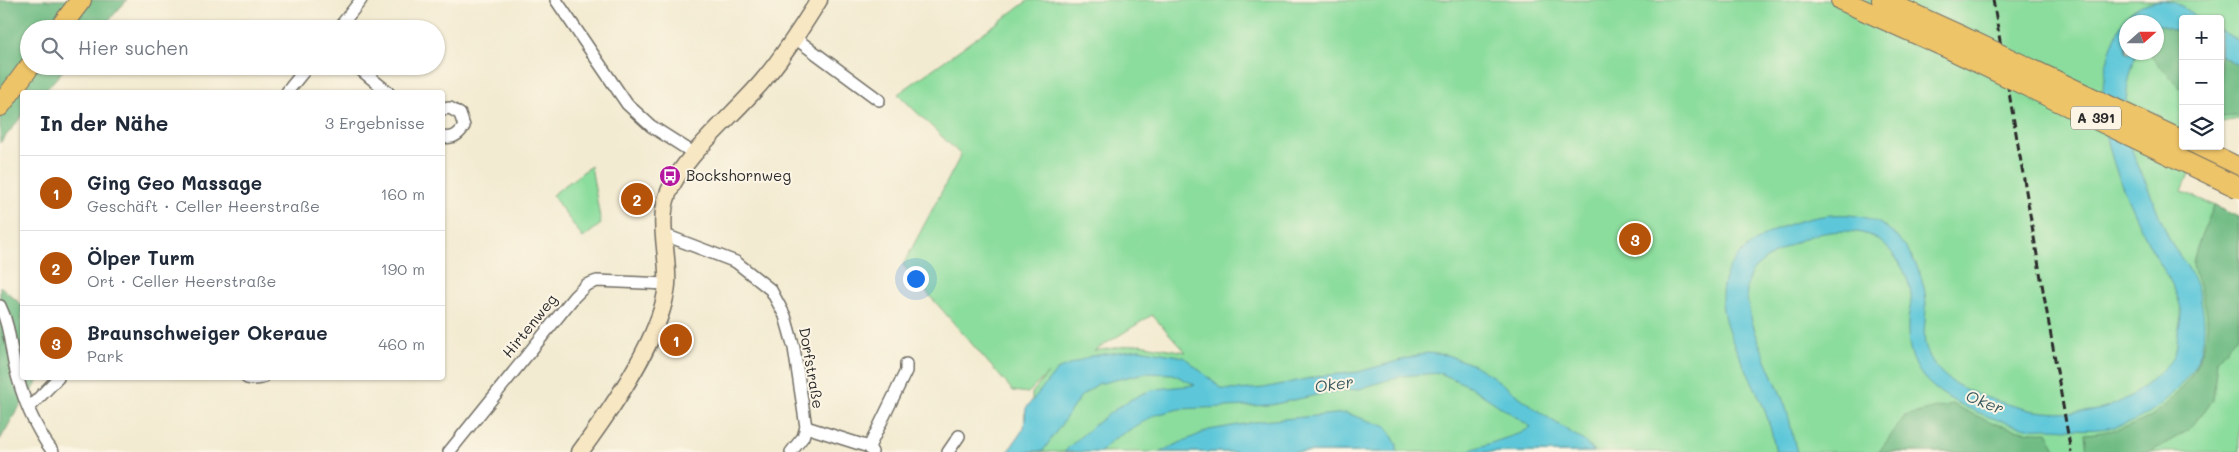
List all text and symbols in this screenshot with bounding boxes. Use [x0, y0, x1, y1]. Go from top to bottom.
north arrow [2119, 15, 2164, 60]
map controls [2179, 15, 2224, 150]
button: + [2179, 15, 2224, 60]
search box [20, 20, 445, 75]
icon: search [38, 34, 66, 62]
text: Hier suchen [78, 35, 189, 60]
button: − [2179, 60, 2224, 105]
button: layers [2179, 105, 2224, 150]
road number: A 391 [2071, 106, 2121, 130]
text: In der Nähe [40, 109, 168, 136]
text: 3 Ergebnisse [325, 112, 425, 133]
bus stop icon: Bockshornweg [658, 164, 682, 188]
place label: Bockshornweg [686, 165, 791, 185]
text: Ging Geo Massage [87, 170, 262, 195]
pin: 2 [621, 180, 653, 218]
text: 1 [52, 183, 60, 204]
text: 160 m [380, 183, 425, 204]
text: Geschäft · Celler Heerstraße [87, 195, 320, 216]
pin: 3 [1619, 220, 1651, 258]
text: Ölper Turm [87, 245, 195, 270]
text: 2 [52, 258, 60, 279]
text: 190 m [381, 258, 425, 279]
your location [903, 266, 929, 292]
text: Ort · Celler Heerstraße [87, 270, 277, 291]
street label: Hirtenweg [497, 289, 561, 361]
text: Braunschweiger Okeraue [87, 320, 328, 345]
pin: 1 [660, 321, 692, 359]
street label: Dorfstraße [795, 326, 829, 410]
text: 3 [51, 333, 61, 354]
text: 460 m [378, 333, 425, 354]
text: Park [87, 345, 123, 366]
water label: Oker [1313, 370, 1355, 397]
water label: Oker [1963, 385, 2007, 418]

